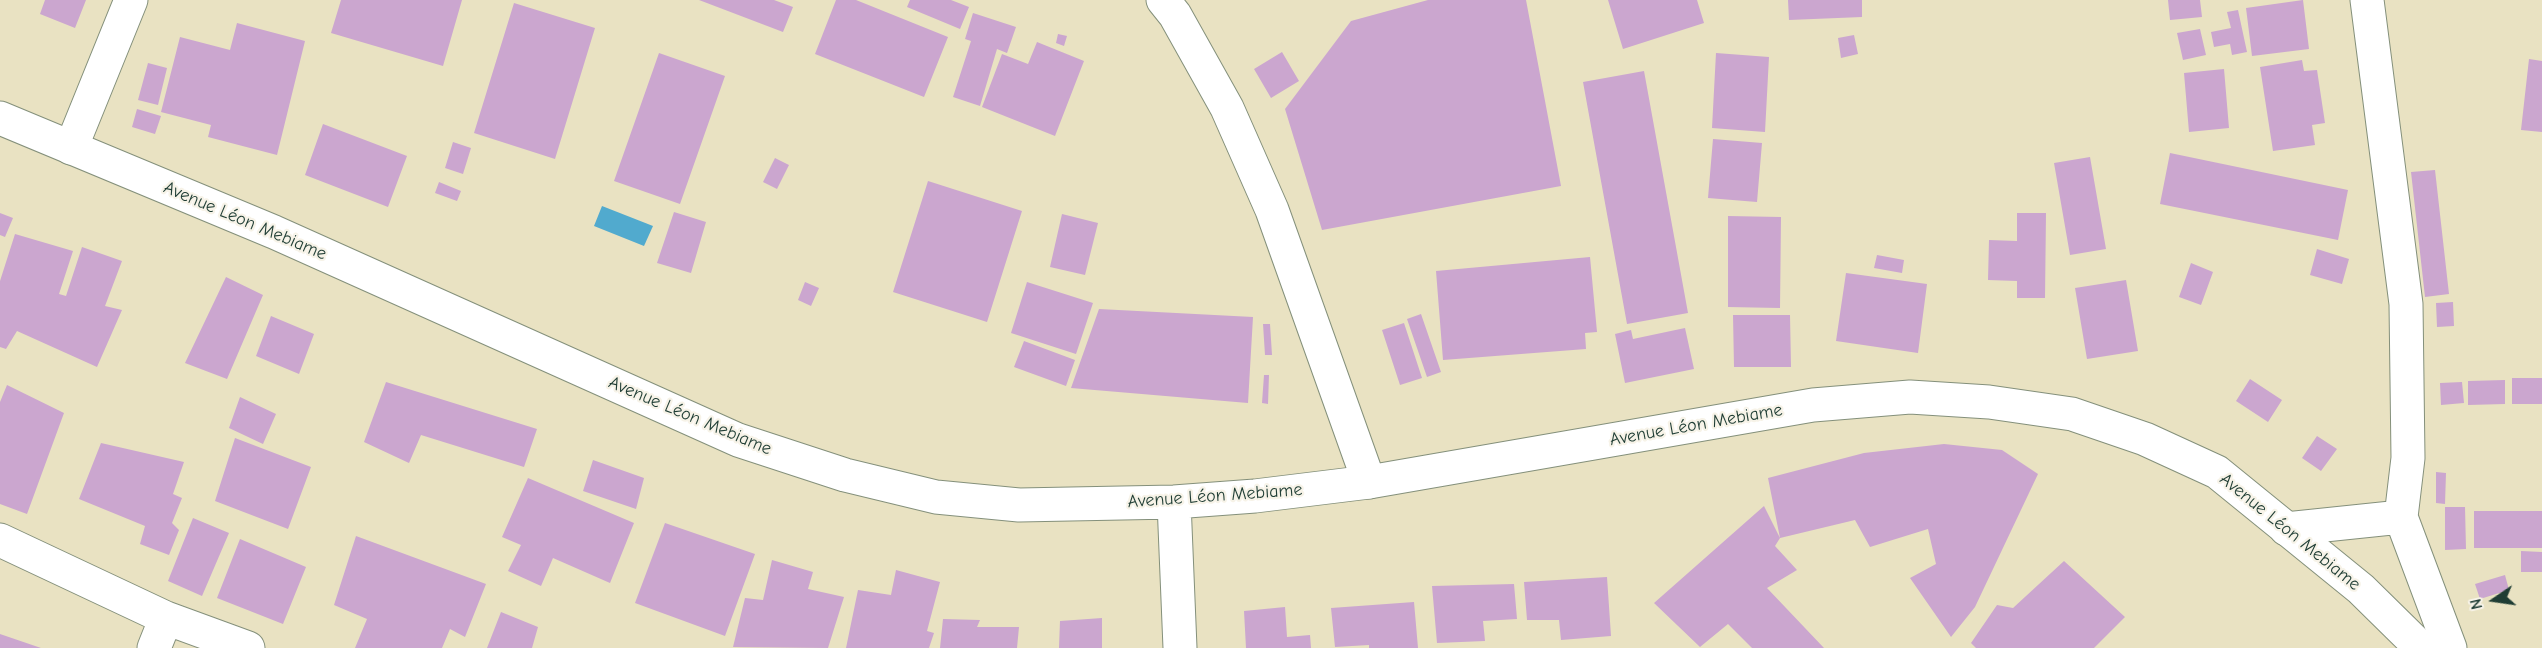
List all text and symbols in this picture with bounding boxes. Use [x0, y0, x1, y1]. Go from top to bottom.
street label: Avenue Léon Mebiame [160, 177, 330, 265]
street label: Avenue Léon Mebiame [605, 372, 775, 460]
street label: Avenue Léon Mebiame [1608, 399, 1784, 451]
street label: Avenue Léon Mebiame [2215, 469, 2365, 595]
street label: Avenue Léon Mebiame [1127, 479, 1303, 513]
north arrow [2464, 570, 2524, 630]
text: N [2467, 597, 2486, 611]

